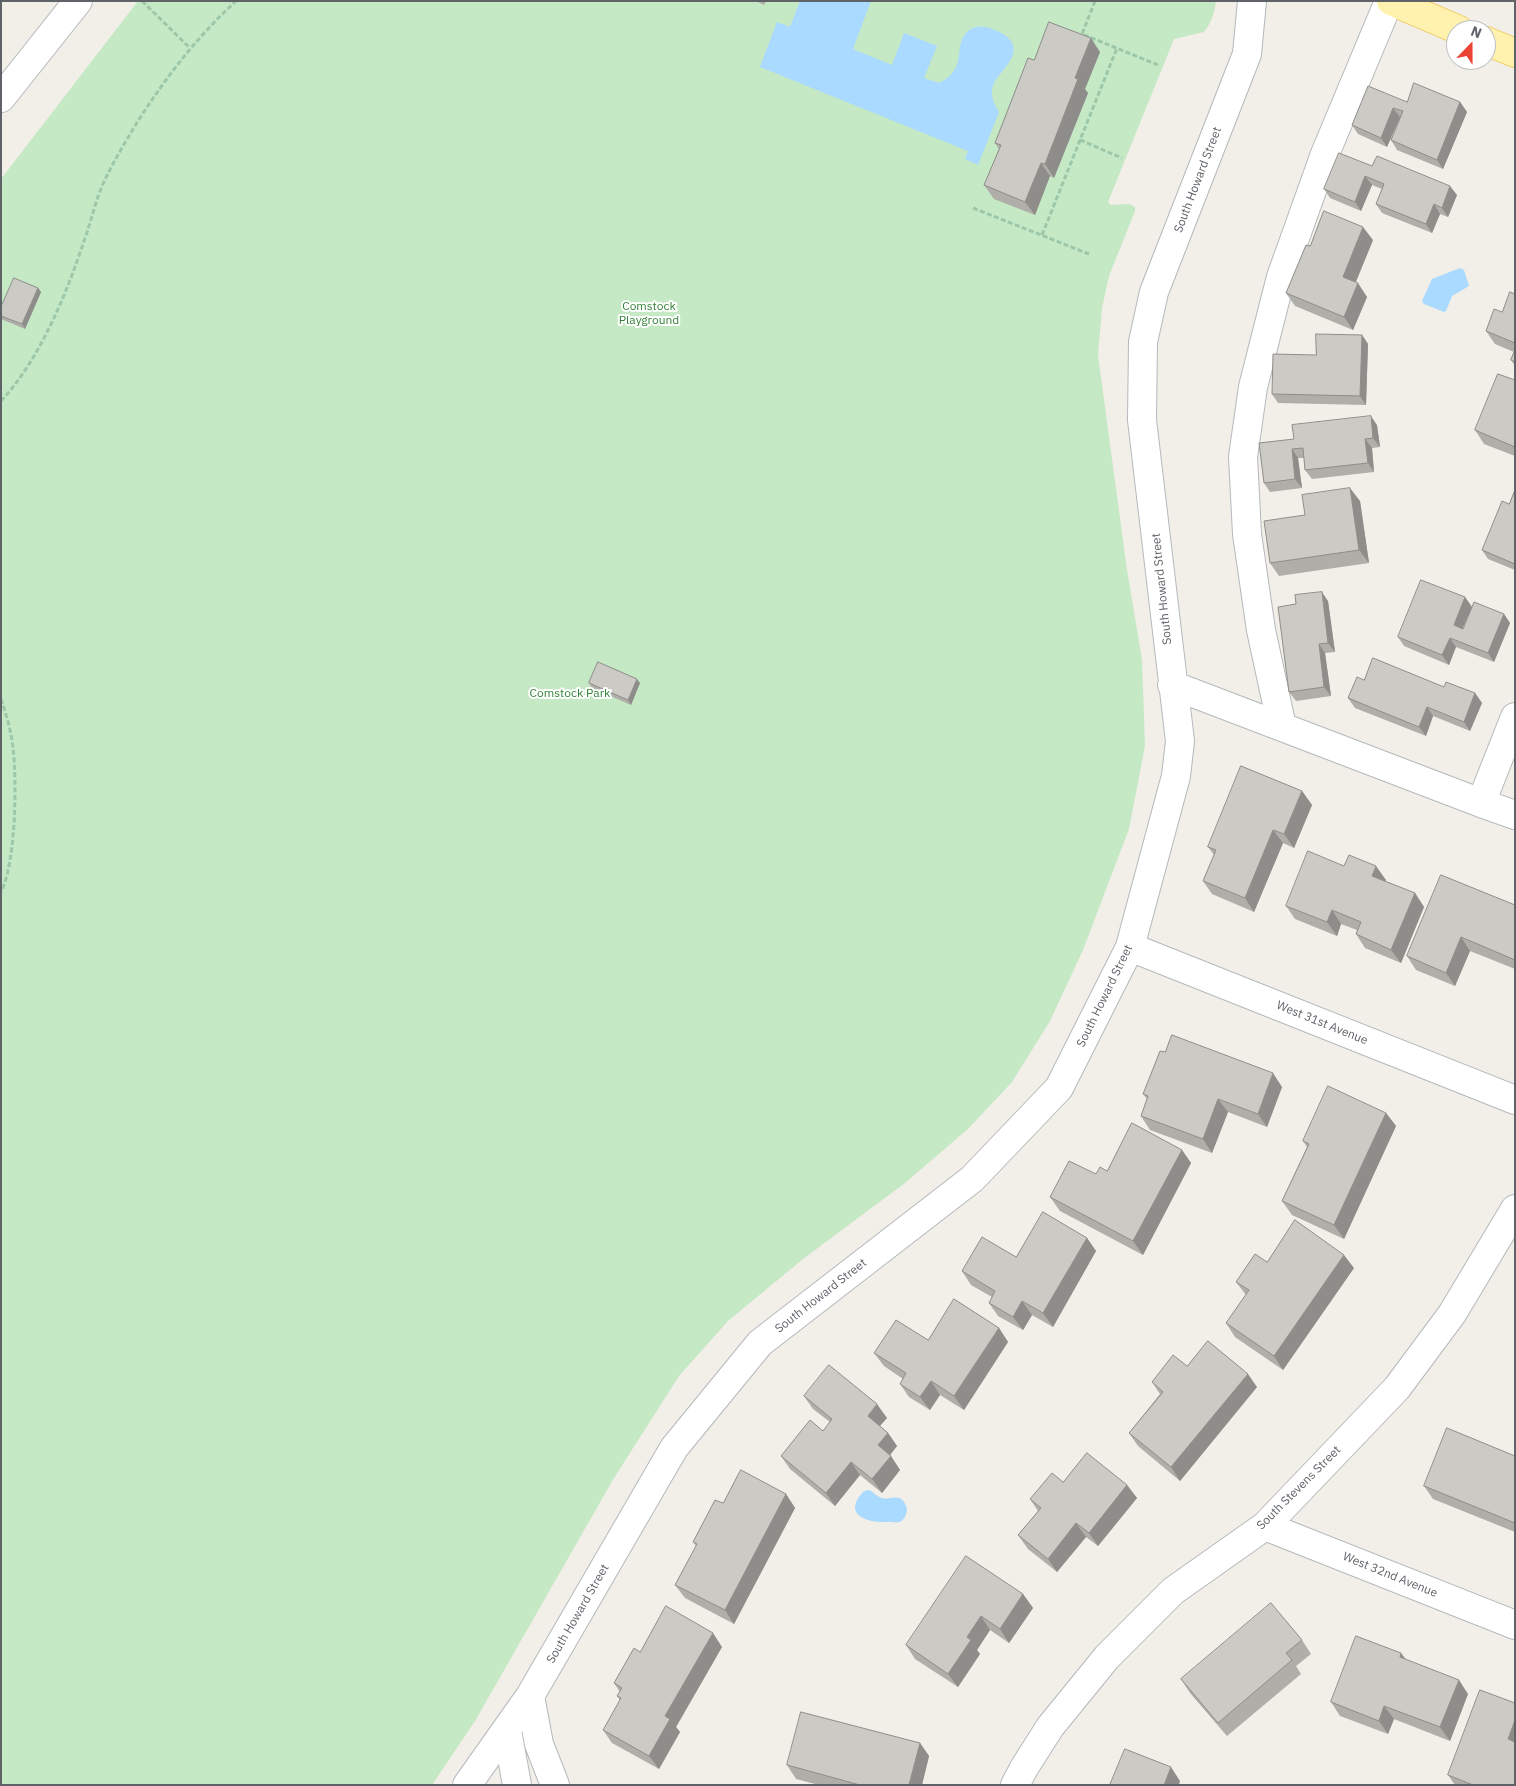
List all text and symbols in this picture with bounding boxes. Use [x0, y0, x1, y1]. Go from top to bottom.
north arrow [1446, 20, 1496, 70]
text: N [1468, 22, 1484, 42]
street label: South Howard Street [1171, 125, 1225, 235]
park label: Comstock Playground [619, 300, 679, 328]
street label: South Howard Street [1149, 533, 1175, 645]
park label: Comstock Park [530, 687, 610, 701]
street label: South Howard Street [1074, 942, 1136, 1050]
street label: West 31st Avenue [1274, 998, 1370, 1048]
street label: South Howard Street [772, 1256, 870, 1336]
street label: South Stevens Street [1254, 1443, 1344, 1533]
street label: West 32nd Avenue [1340, 1549, 1440, 1601]
street label: South Howard Street [544, 1562, 612, 1666]

